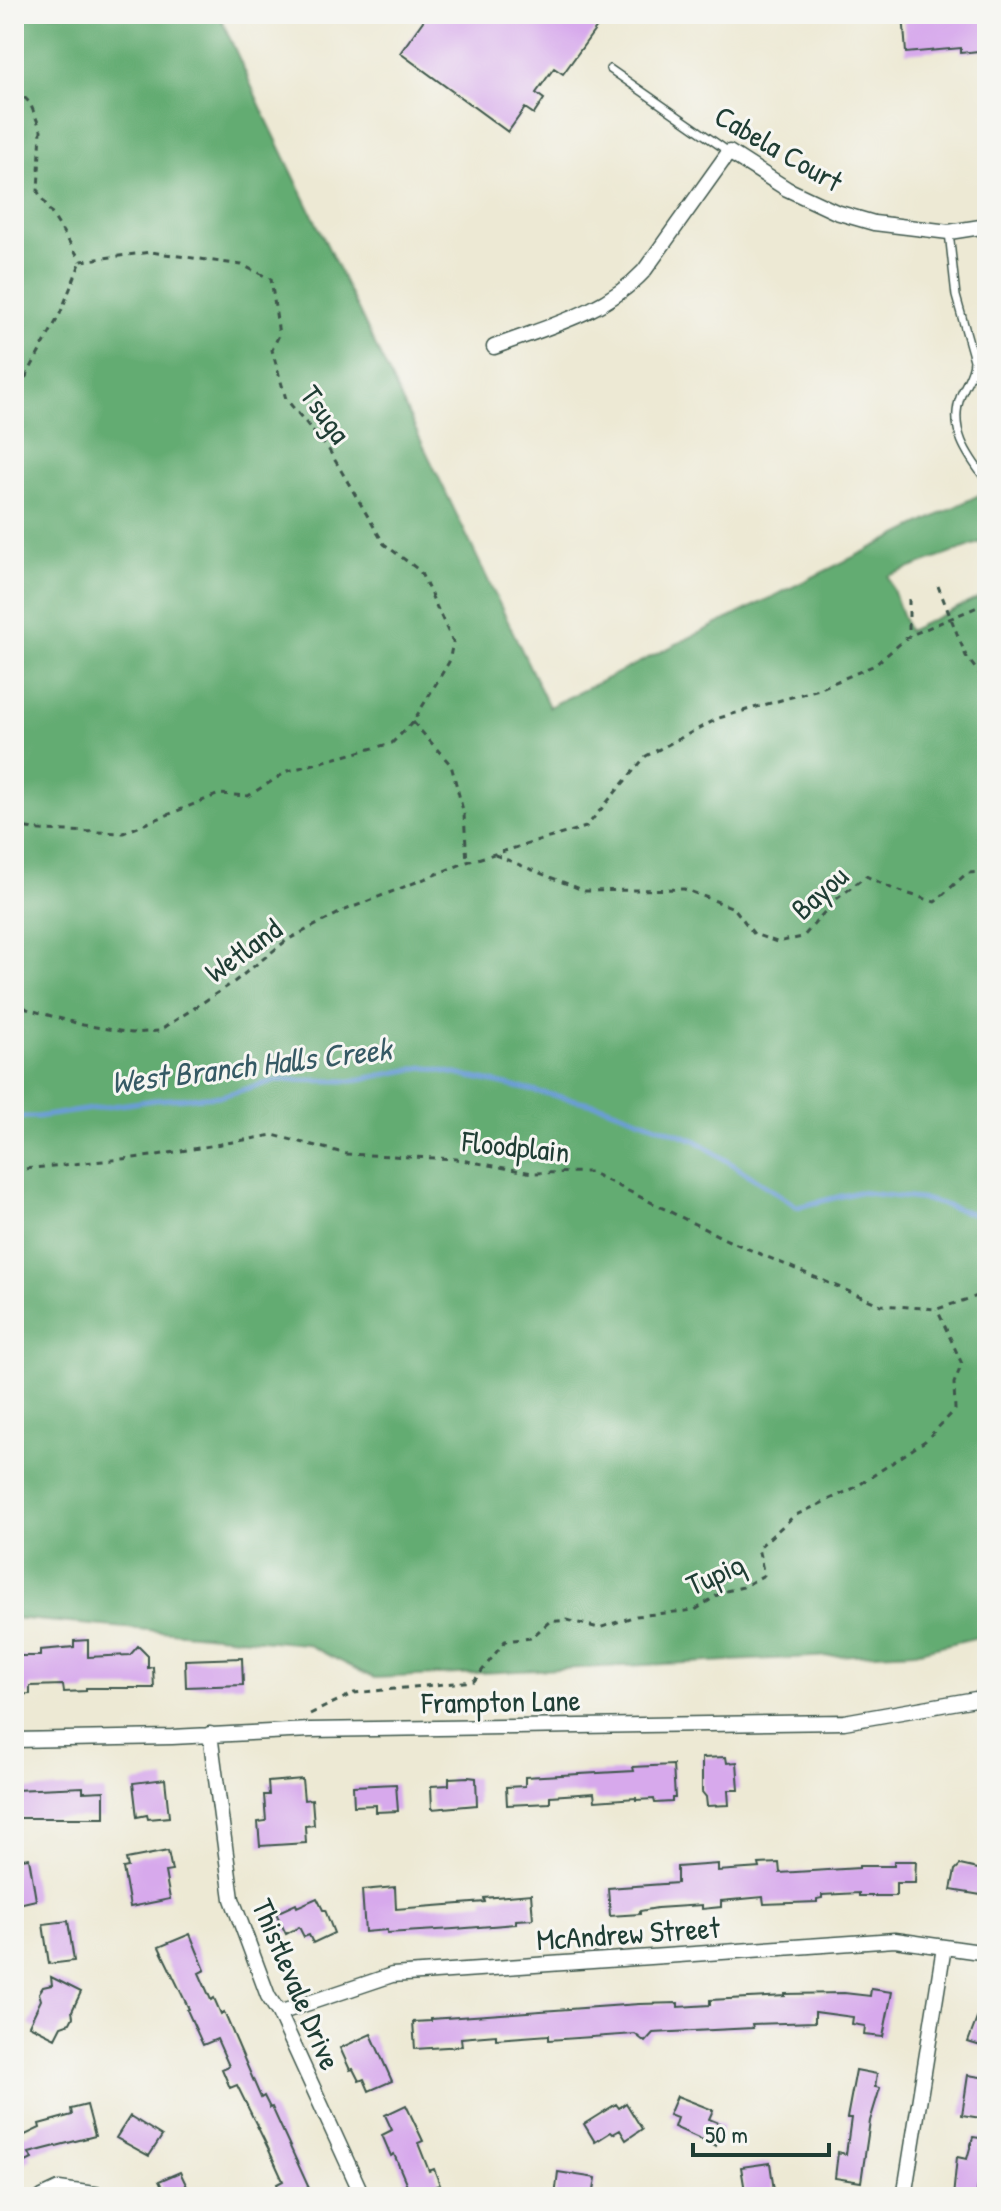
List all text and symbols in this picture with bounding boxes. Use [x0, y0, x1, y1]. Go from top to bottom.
street label: Cabela Court [708, 95, 851, 201]
street label: Tsuga [291, 377, 361, 451]
street label: Bayou [782, 856, 856, 928]
street label: Wetland [197, 908, 290, 991]
water label: West Branch Halls Creek [109, 1026, 396, 1103]
street label: Floodplain [459, 1120, 572, 1172]
street label: Tupiq [680, 1544, 750, 1604]
street label: Frampton Lane [420, 1680, 581, 1722]
street label: Thistlevale Drive [243, 1892, 351, 2076]
street label: McAndrew Street [535, 1907, 722, 1959]
scale bar [693, 2107, 829, 2157]
text: 50 m [705, 2118, 748, 2150]

